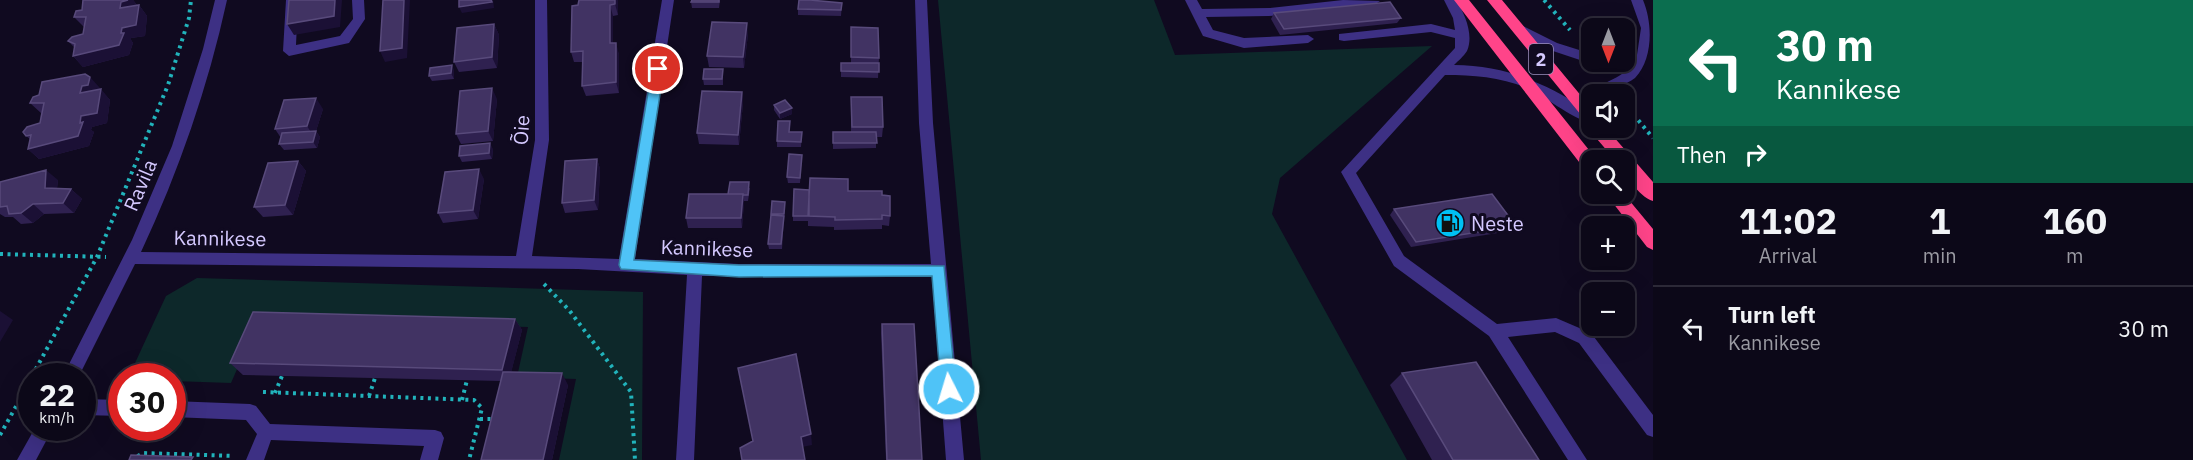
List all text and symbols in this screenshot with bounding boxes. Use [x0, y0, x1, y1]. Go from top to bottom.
north arrow [1581, 18, 1635, 72]
map controls [1581, 18, 1635, 336]
text: 30 m [1776, 18, 1874, 73]
icon: left [1677, 24, 1755, 102]
pin [632, 43, 683, 94]
road number: 2 [1529, 44, 1553, 74]
icon: arrive [641, 52, 674, 85]
text: Kannikese [1776, 71, 1901, 106]
button: sound [1581, 84, 1635, 138]
street label: Õie [506, 114, 536, 146]
icon: right [1739, 138, 1772, 171]
text: Then [1677, 140, 1727, 169]
button: search [1581, 150, 1635, 204]
street label: Ravila [117, 155, 163, 215]
text: 11:02 [1739, 197, 1837, 244]
text: 1 [1929, 197, 1951, 244]
text: 160 [2042, 197, 2107, 244]
fuel station icon: Neste [1434, 207, 1466, 239]
place label: Neste [1471, 210, 1524, 237]
button: + [1581, 216, 1635, 270]
street label: Kannikese [173, 224, 267, 252]
street label: Kannikese [660, 233, 754, 263]
text: Arrival [1759, 242, 1817, 269]
text: min [1923, 242, 1957, 269]
text: m [2066, 242, 2084, 269]
button: − [1581, 282, 1635, 336]
text: Turn left [1728, 300, 1816, 329]
icon: left [1677, 312, 1710, 345]
text: 30 m [2118, 314, 2169, 343]
text: Kannikese [1728, 329, 1821, 356]
position arrow [917, 357, 981, 421]
speed limit sign: 30 [108, 363, 186, 441]
text: 22 [39, 375, 75, 414]
text: km/h [39, 408, 75, 427]

